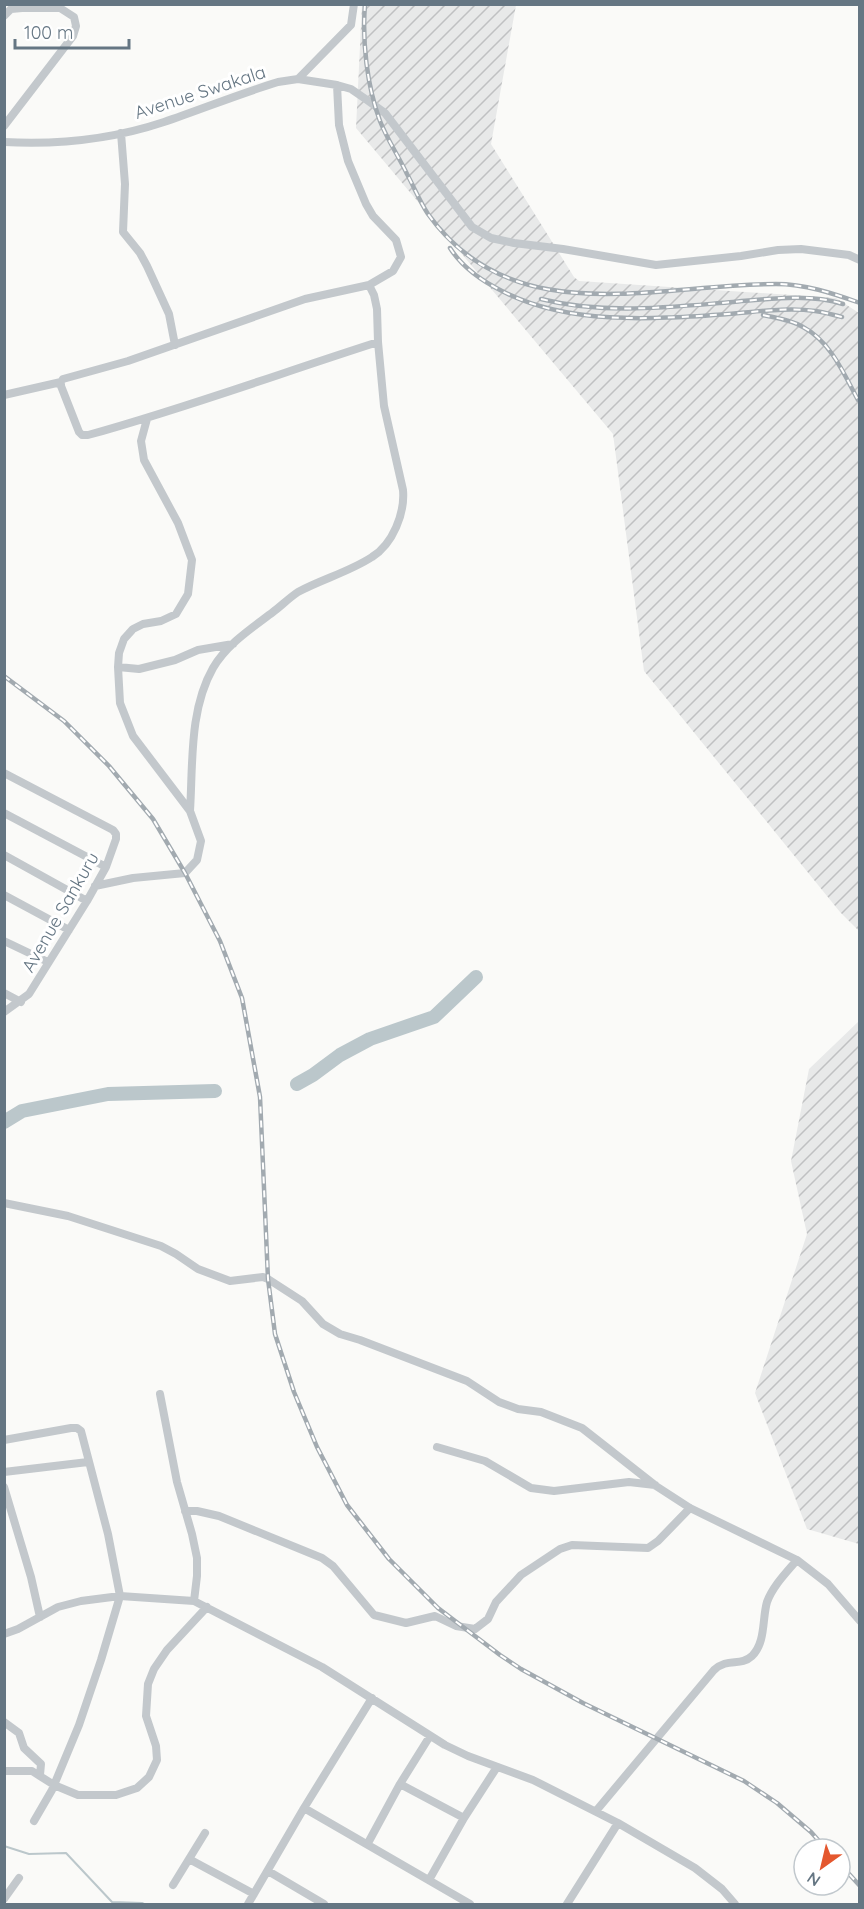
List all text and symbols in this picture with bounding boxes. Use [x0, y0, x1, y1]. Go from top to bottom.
scale bar [15, 12, 129, 50]
text: 100 m [24, 21, 73, 44]
street label: Avenue Swakala [131, 60, 269, 124]
street label: Avenue Sankuru [16, 848, 104, 976]
north arrow [792, 1837, 852, 1897]
text: N [803, 1868, 824, 1891]

